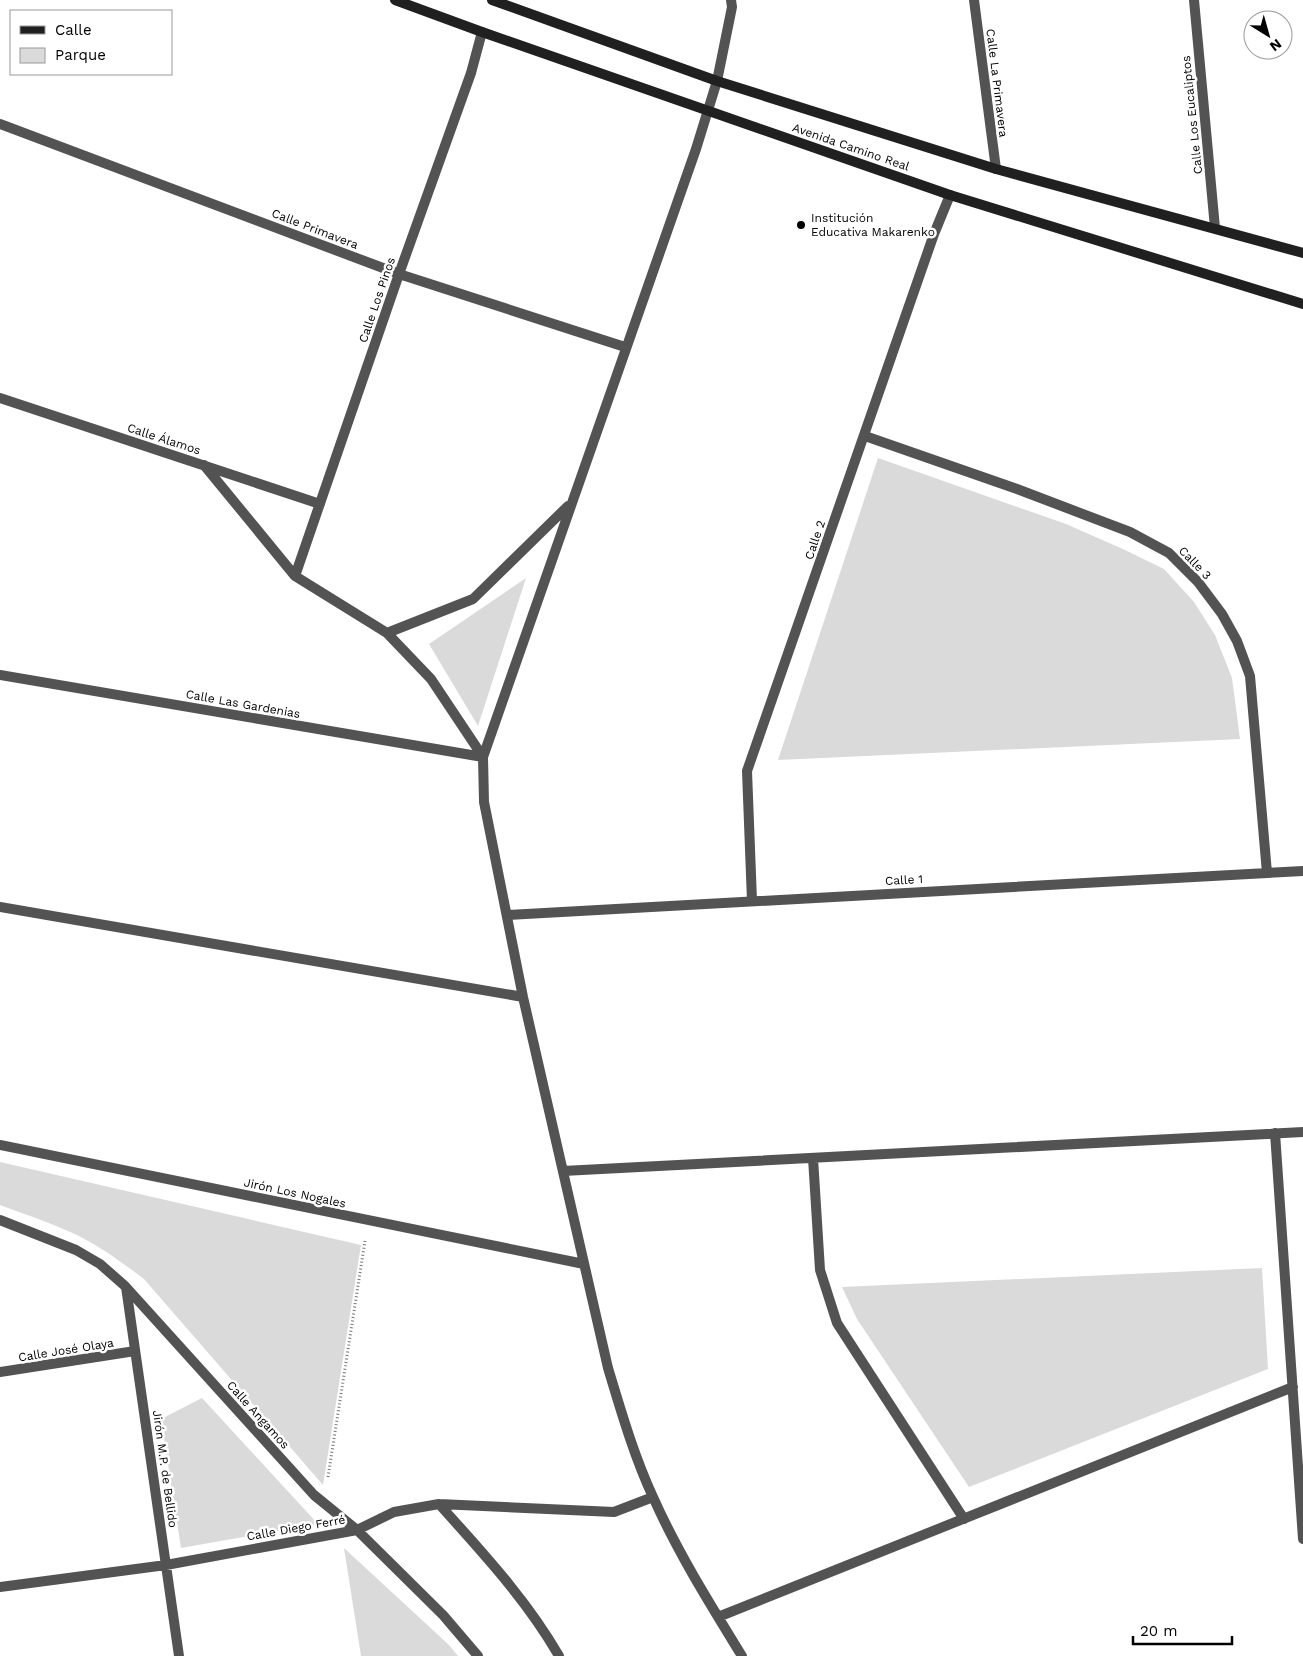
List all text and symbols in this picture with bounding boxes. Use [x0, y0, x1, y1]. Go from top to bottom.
legend [10, 10, 172, 75]
north arrow [1243, 10, 1293, 60]
text: Calle [55, 21, 92, 39]
street label: Calle La Primavera [983, 28, 1011, 138]
text: N [1267, 36, 1285, 55]
text: Parque [55, 46, 106, 64]
street label: Calle Los Eucaliptos [1179, 55, 1205, 175]
street label: Avenida Camino Real [791, 120, 912, 174]
street label: Calle Primavera [270, 206, 360, 252]
place label: Institución Educativa Makarenko [811, 211, 935, 239]
marker: Institución Educativa Makarenko [795, 219, 807, 231]
street label: Calle Los Pinos [356, 255, 398, 345]
street label: Calle Álamos [126, 421, 202, 457]
street label: Calle 2 [802, 519, 828, 561]
street label: Calle 3 [1176, 544, 1214, 582]
street label: Calle Las Gardenias [185, 687, 301, 721]
street label: Calle 1 [885, 872, 923, 888]
street label: Jirón Los Nogales [243, 1175, 347, 1211]
street label: Calle José Olaya [17, 1336, 115, 1364]
street label: Calle Angamos [224, 1378, 292, 1452]
street label: Jirón M.P. de Bellido [150, 1409, 180, 1529]
street label: Calle Diego Ferré [246, 1512, 346, 1544]
scale bar [1133, 1614, 1232, 1646]
text: 20 m [1140, 1622, 1178, 1640]

